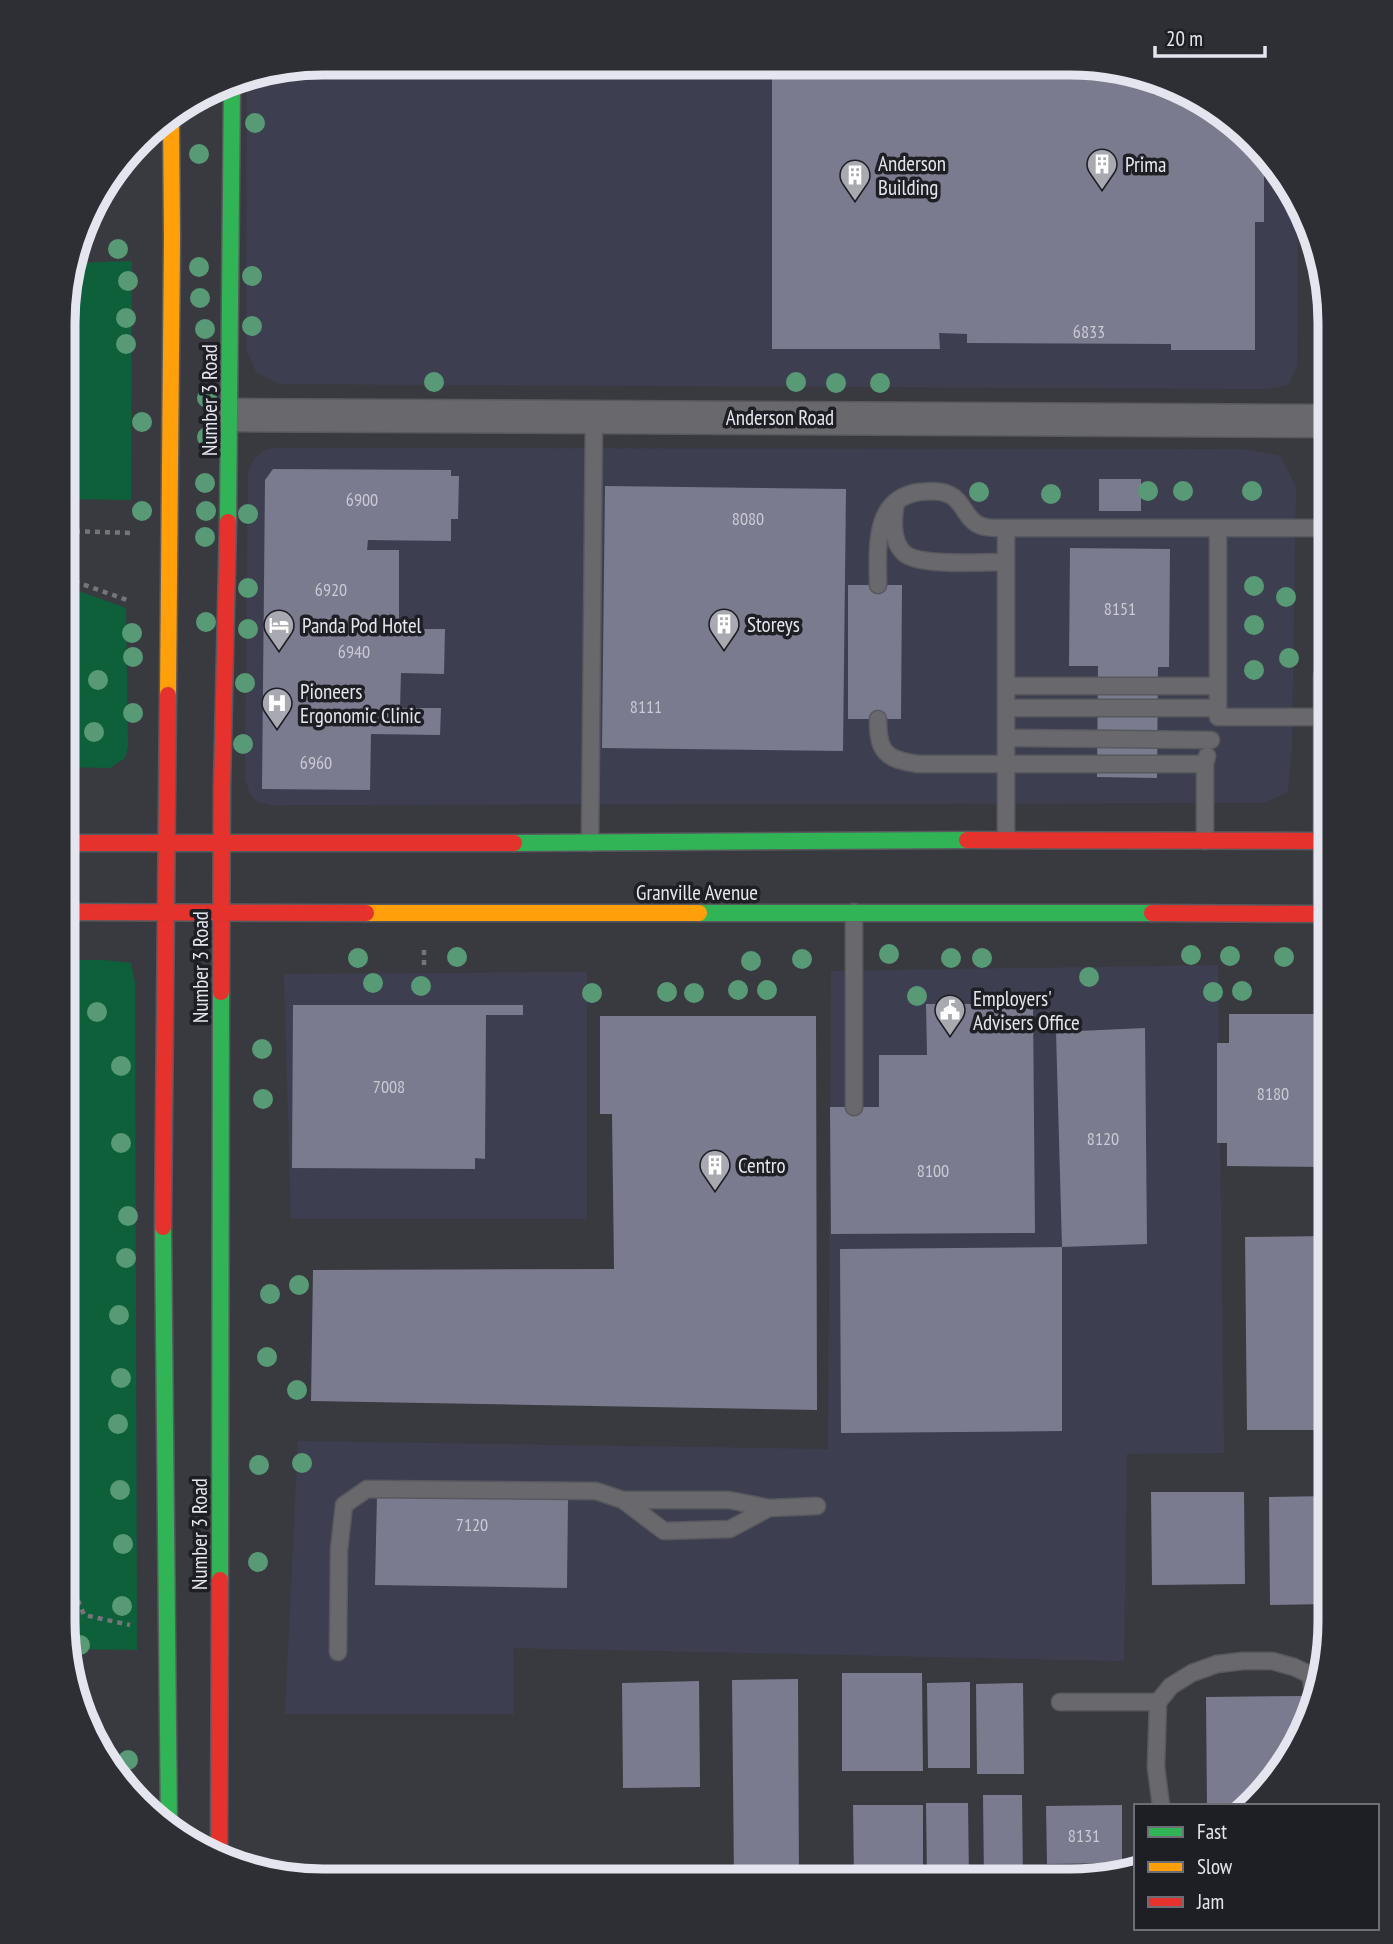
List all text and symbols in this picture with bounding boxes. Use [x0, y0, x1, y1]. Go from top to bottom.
scale bar [1155, 14, 1265, 58]
text: 20 m [1166, 25, 1203, 52]
building icon: Prima [1085, 147, 1119, 191]
place label: Anderson Building [878, 150, 946, 201]
place label: Prima [1125, 151, 1166, 178]
building icon: Anderson Building [838, 158, 872, 202]
house number: 6833 [1073, 320, 1105, 343]
street label: Number 3 Road [196, 344, 223, 456]
street label: Anderson Road [726, 404, 834, 431]
house number: 6900 [346, 488, 378, 511]
house number: 8080 [732, 507, 764, 530]
house number: 6920 [315, 578, 347, 601]
house number: 8151 [1104, 597, 1136, 620]
building icon: Storeys [707, 607, 741, 651]
hotel icon: Panda Pod Hotel [262, 608, 296, 652]
place label: Storeys [747, 611, 800, 638]
place label: Panda Pod Hotel [302, 612, 422, 639]
house number: 6940 [338, 640, 370, 663]
place label: Pioneers Ergonomic Clinic [300, 678, 422, 729]
hospital icon: Pioneers Ergonomic Clinic [260, 686, 294, 730]
house number: 8111 [630, 695, 662, 718]
house number: 6960 [300, 751, 332, 774]
street label: Granville Avenue [636, 879, 758, 906]
street label: Number 3 Road [187, 911, 214, 1023]
place label: Employers' Advisers Office [973, 985, 1080, 1036]
public building icon: Employers' Advisers Office [933, 993, 967, 1037]
house number: 7008 [373, 1075, 405, 1098]
house number: 8180 [1257, 1082, 1289, 1105]
house number: 8120 [1087, 1127, 1119, 1150]
building icon: Centro [698, 1148, 732, 1192]
place label: Centro [738, 1152, 786, 1179]
house number: 8100 [917, 1159, 949, 1182]
street label: Number 3 Road [186, 1478, 213, 1590]
house number: 7120 [456, 1513, 488, 1536]
legend [1134, 1804, 1379, 1930]
text: Fast [1197, 1818, 1227, 1845]
house number: 8131 [1068, 1824, 1100, 1847]
text: Slow [1197, 1853, 1233, 1880]
text: Jam [1196, 1888, 1224, 1915]

